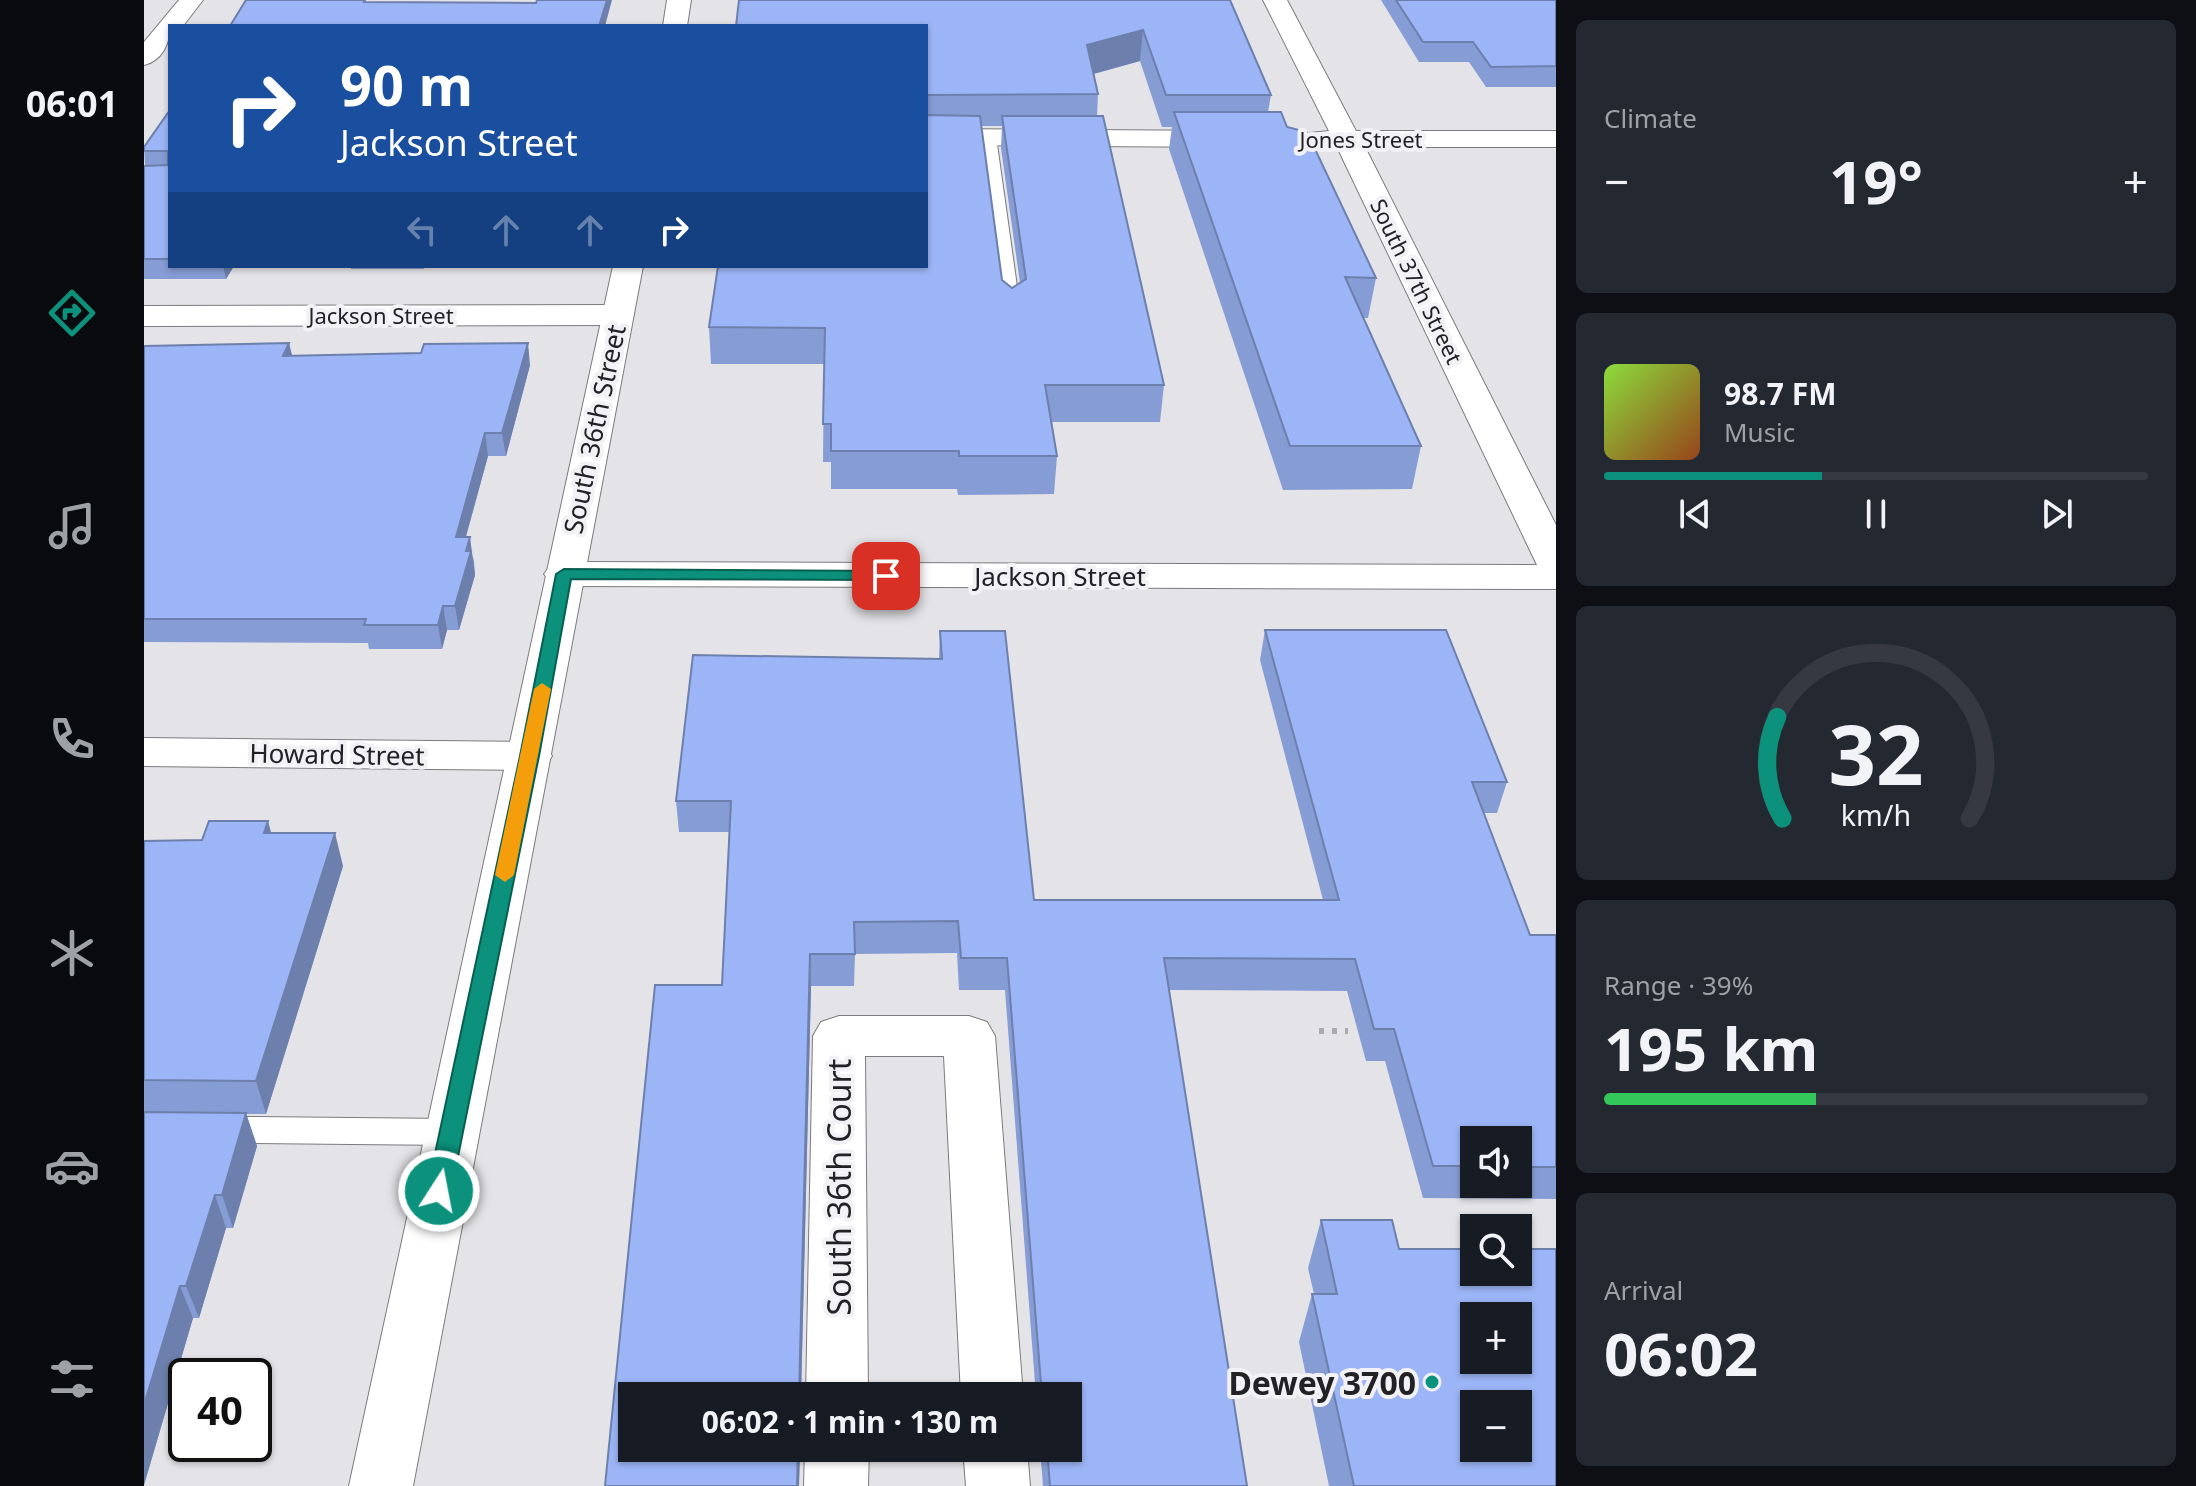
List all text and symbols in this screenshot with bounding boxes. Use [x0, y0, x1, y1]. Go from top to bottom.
text: 90 m [340, 46, 473, 122]
icon: right [208, 56, 312, 160]
text: 06:01 [26, 79, 118, 128]
text: Climate [1604, 100, 1697, 136]
text: Jackson Street [340, 118, 578, 167]
street label: Jones Street [1297, 124, 1423, 154]
text: 19° [1829, 140, 1923, 222]
text: − [1604, 151, 1629, 211]
text: + [2123, 151, 2148, 211]
street label: South 37th Street [1364, 193, 1470, 369]
icon: left [400, 208, 444, 252]
icon: ahead [484, 208, 528, 252]
icon: ahead [568, 208, 612, 252]
icon: right [652, 208, 696, 252]
icon: directions [44, 285, 100, 341]
street label: Jackson Street [306, 300, 454, 330]
street label: South 36th Street [554, 321, 634, 537]
text: 98.7 FM [1724, 373, 1836, 414]
text: Music [1724, 414, 1795, 450]
icon: previous [1673, 492, 1717, 536]
icon: pause [1854, 492, 1898, 536]
icon: next [2035, 492, 2079, 536]
icon: music [44, 498, 100, 554]
pin [852, 542, 920, 610]
icon: arrive [864, 554, 908, 598]
street label: Jackson Street [971, 558, 1146, 594]
text: 32 [1828, 696, 1924, 809]
icon: phone [44, 711, 100, 767]
street label: Howard Street [249, 734, 425, 774]
text: km/h [1841, 795, 1911, 834]
icon: climate [44, 925, 100, 981]
text: Range · 39% [1604, 967, 1753, 1003]
text: 195 km [1604, 1007, 1818, 1089]
street label: South 36th Court [817, 1059, 860, 1315]
map controls [1460, 1126, 1532, 1462]
button: sound [1460, 1126, 1532, 1198]
icon: car [44, 1138, 100, 1194]
position arrow [397, 1149, 481, 1233]
button: search [1460, 1214, 1532, 1286]
text: Arrival [1604, 1272, 1683, 1308]
button: + [1460, 1302, 1532, 1374]
text: 06:02 [1604, 1312, 1758, 1394]
icon: filters [44, 1351, 100, 1407]
speed limit sign: 40 [168, 1358, 272, 1462]
place label: Dewey 3700 [1228, 1361, 1416, 1404]
marker: Dewey 3700 [1423, 1373, 1441, 1391]
button: − [1460, 1390, 1532, 1462]
text: 06:02 · 1 min · 130 m [702, 1401, 998, 1442]

